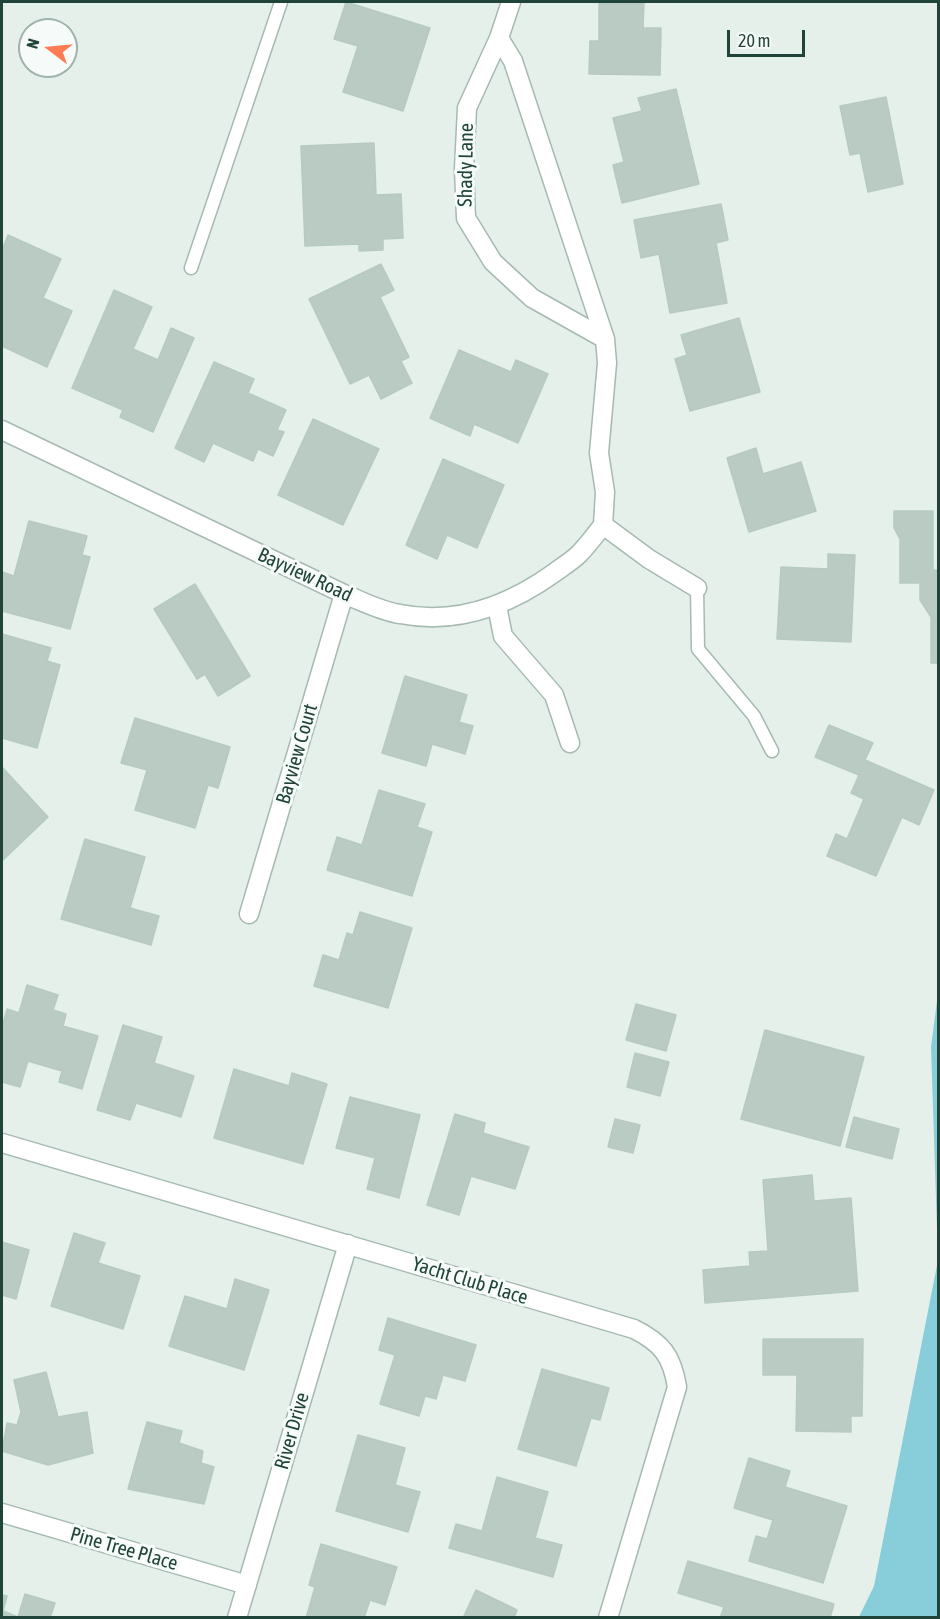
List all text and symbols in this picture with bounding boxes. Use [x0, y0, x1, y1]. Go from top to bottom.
north arrow [18, 18, 78, 78]
scale bar [730, 18, 808, 56]
text: 20 m [738, 30, 770, 51]
text: N [23, 37, 43, 51]
street label: Shady Lane [453, 123, 479, 207]
street label: Bayview Road [254, 543, 356, 607]
street label: Bayview Court [271, 701, 323, 807]
street label: Yacht Club Place [409, 1252, 531, 1310]
street label: River Drive [270, 1390, 314, 1472]
street label: Pine Tree Place [67, 1522, 181, 1576]

